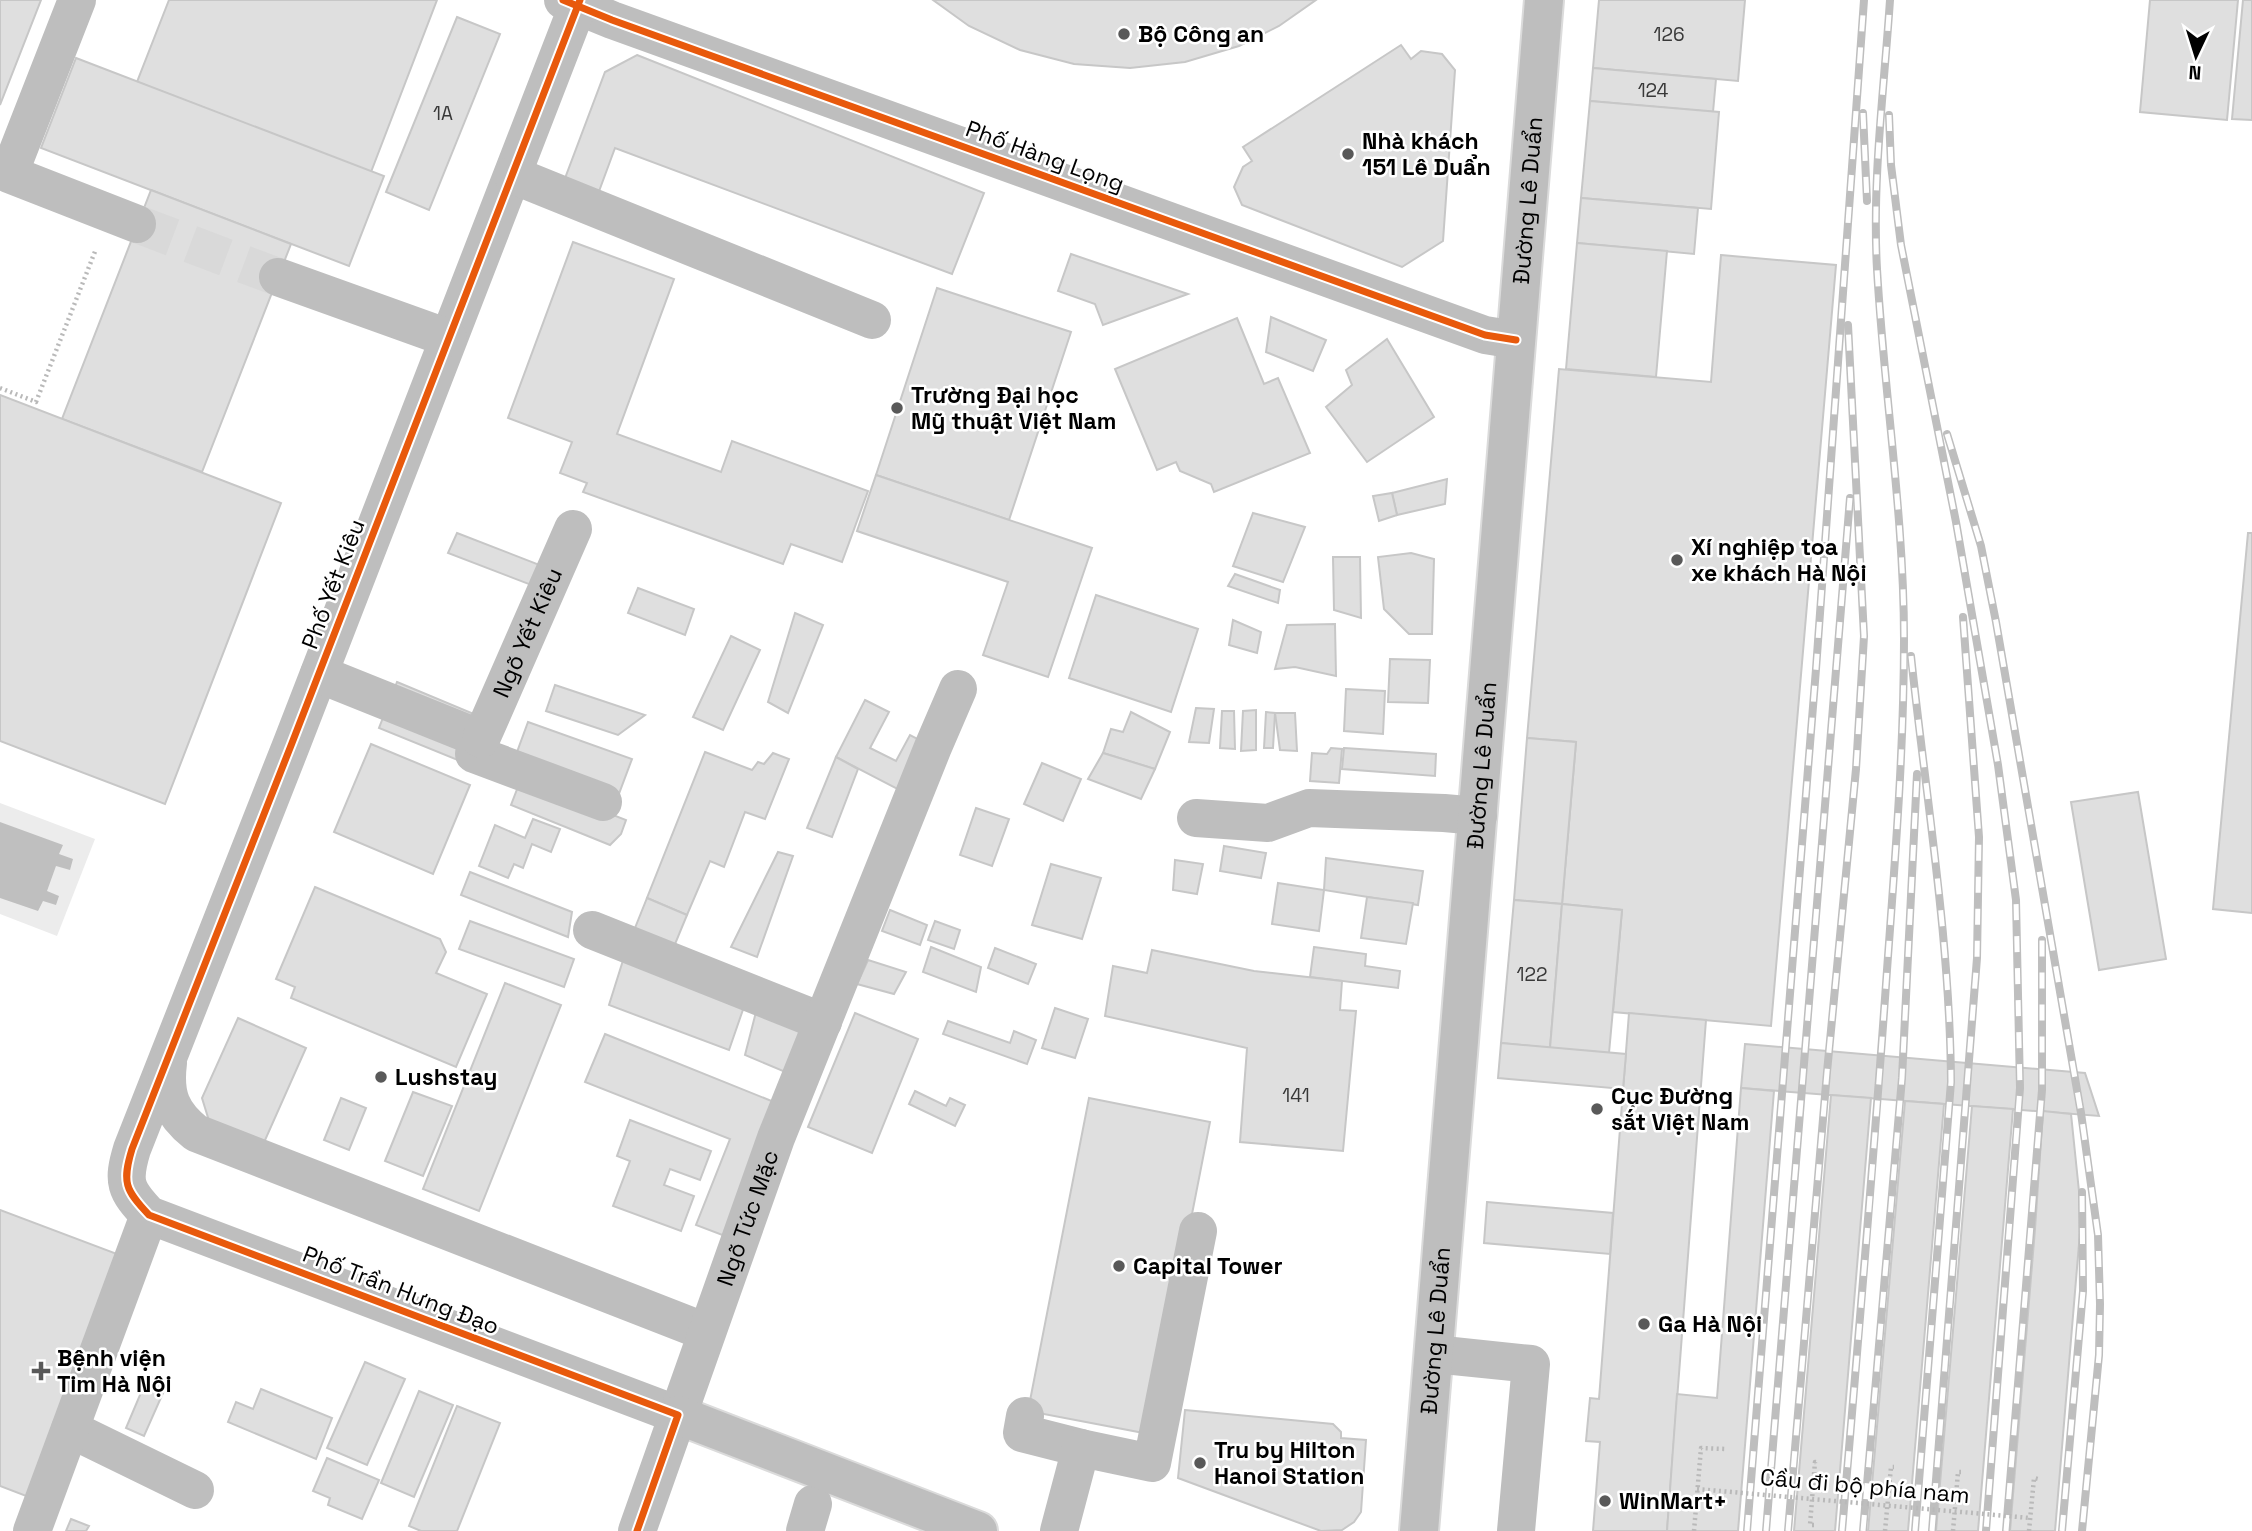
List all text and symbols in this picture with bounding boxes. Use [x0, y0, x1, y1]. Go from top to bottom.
place label: Bộ Công an [1138, 19, 1264, 49]
north arrow [2161, 21, 2231, 91]
house number: 126 [1653, 22, 1685, 47]
marker: Bộ Công an [1116, 26, 1132, 42]
text: N [2188, 60, 2202, 85]
house number: 124 [1638, 78, 1668, 103]
house number: 1A [433, 101, 453, 126]
street label: Phố Hàng Lọng [962, 113, 1128, 199]
street label: Đường Lê Duẩn [1506, 116, 1549, 285]
place label: Nhà khách 151 Lê Duẩn [1362, 126, 1491, 182]
marker: Nhà khách 151 Lê Duẩn [1340, 146, 1356, 162]
place label: Trường Đại học Mỹ thuật Việt Nam [911, 380, 1116, 436]
marker: Trường Đại học Mỹ thuật Việt Nam [889, 400, 905, 416]
street label: Phố Yết Kiêu [294, 515, 372, 653]
place label: Xí nghiệp toa xe khách Hà Nội [1691, 532, 1867, 588]
marker: Xí nghiệp toa xe khách Hà Nội [1669, 552, 1685, 568]
street label: Ngõ Yết Kiêu [486, 563, 569, 702]
street label: Đường Lê Duẩn [1460, 681, 1503, 850]
house number: 122 [1517, 962, 1547, 987]
place label: Lushstay [395, 1062, 497, 1092]
marker: Lushstay [373, 1069, 389, 1085]
place label: Cục Đường sắt Việt Nam [1611, 1081, 1749, 1137]
house number: 141 [1282, 1083, 1310, 1108]
marker: Cục Đường sắt Việt Nam [1589, 1101, 1605, 1117]
street label: Ngõ Tức Mặc [710, 1146, 786, 1290]
street label: Phố Trần Hưng Đạo [298, 1239, 504, 1341]
street label: Đường Lê Duẩn [1414, 1246, 1457, 1416]
place label: Capital Tower [1133, 1251, 1283, 1281]
marker: Capital Tower [1111, 1258, 1127, 1274]
place label: Ga Hà Nội [1658, 1309, 1762, 1339]
marker: Ga Hà Nội [1636, 1316, 1652, 1332]
place label: Bệnh viện Tim Hà Nội [57, 1343, 172, 1399]
marker: Bệnh viện Tim Hà Nội [31, 1361, 51, 1381]
place label: Tru by Hilton Hanoi Station [1214, 1435, 1364, 1491]
marker: Tru by Hilton Hanoi Station [1192, 1455, 1208, 1471]
street label: Cầu đi bộ phía nam [1759, 1462, 1971, 1510]
place label: WinMart+ [1619, 1486, 1727, 1516]
marker: WinMart+ [1597, 1493, 1613, 1509]

